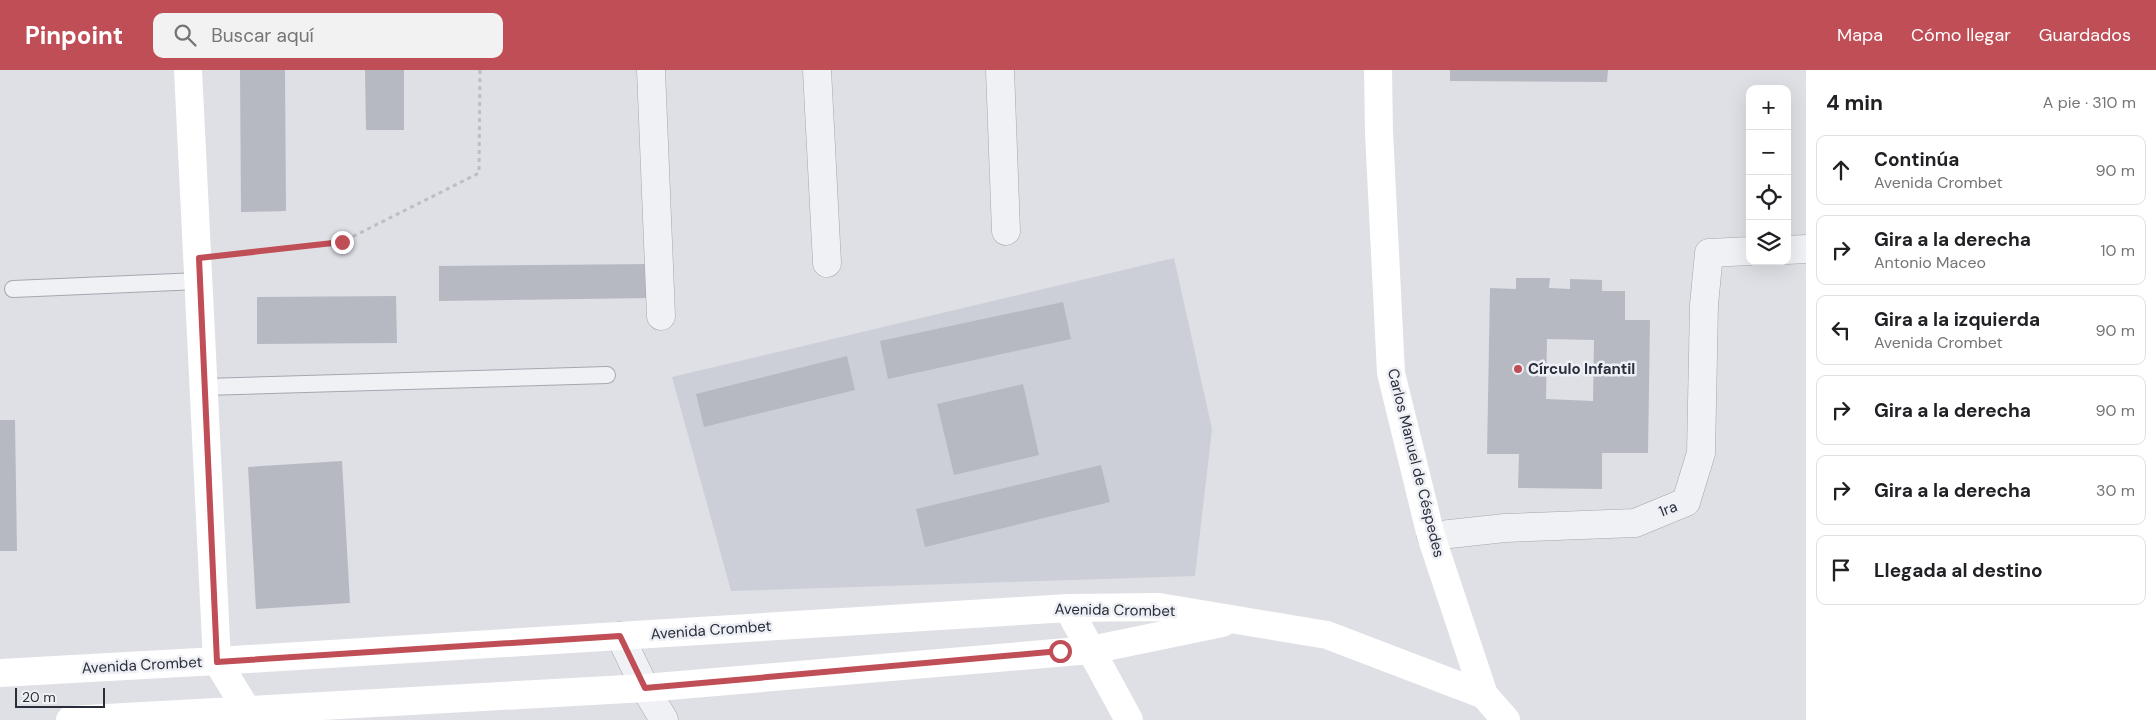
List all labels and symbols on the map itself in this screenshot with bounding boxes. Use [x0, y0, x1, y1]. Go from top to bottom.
route end [331, 231, 354, 254]
place label: Círculo Infantil [1528, 359, 1635, 379]
marker: Círculo Infantil [1512, 363, 1524, 375]
street label: Carlos Manuel de Céspedes [1383, 366, 1449, 560]
street label: 1ra [1656, 496, 1680, 522]
street label: Avenida Crombet [1054, 599, 1176, 621]
street label: Avenida Crombet [650, 616, 772, 644]
route start [1049, 640, 1072, 663]
street label: Avenida Crombet [81, 652, 203, 678]
scale bar [15, 685, 105, 708]

